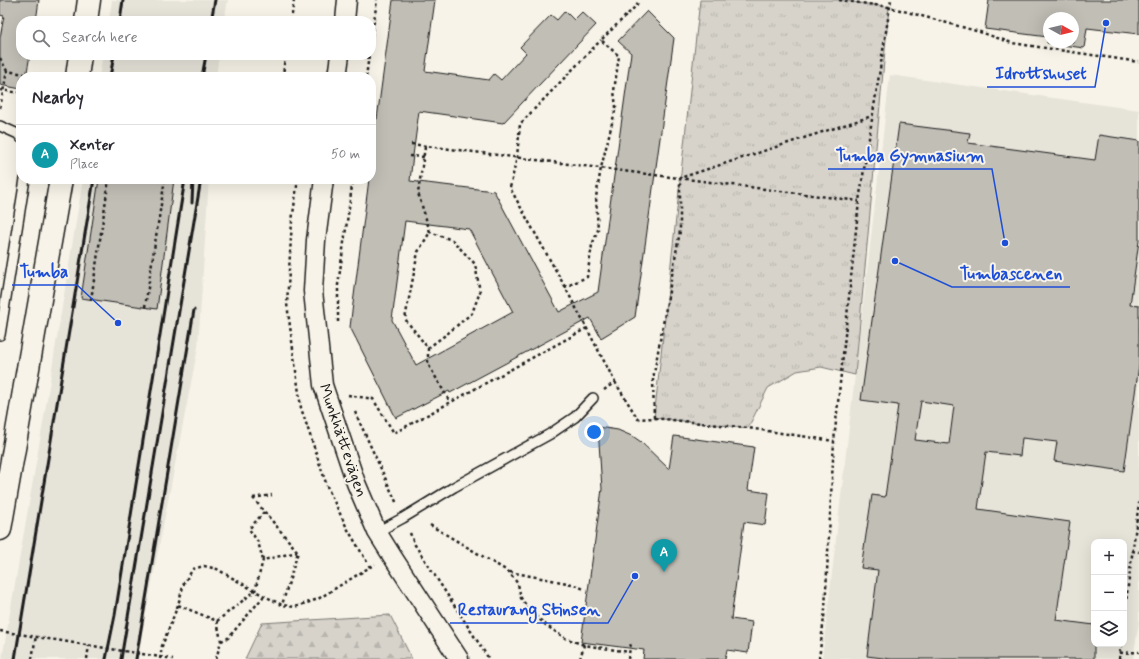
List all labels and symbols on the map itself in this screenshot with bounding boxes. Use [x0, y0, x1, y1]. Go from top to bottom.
north arrow [1043, 12, 1079, 48]
callout: Idrottshuset [987, 58, 1095, 87]
text: Idrottshuset [995, 63, 1087, 85]
callout: Tumba Gymnasium [828, 140, 992, 169]
text: Tumba Gymnasium [836, 145, 984, 167]
callout: Tumba [12, 256, 77, 285]
callout: Tumbascenen [952, 258, 1070, 287]
text: Tumba [20, 261, 68, 283]
text: Tumbascenen [960, 263, 1063, 285]
street label: Munkhättevägen [313, 381, 372, 500]
your location [584, 422, 604, 442]
pin: A [651, 539, 677, 572]
callout: Restaurang Stinsen [450, 594, 608, 623]
text: Restaurang Stinsen [458, 599, 601, 624]

